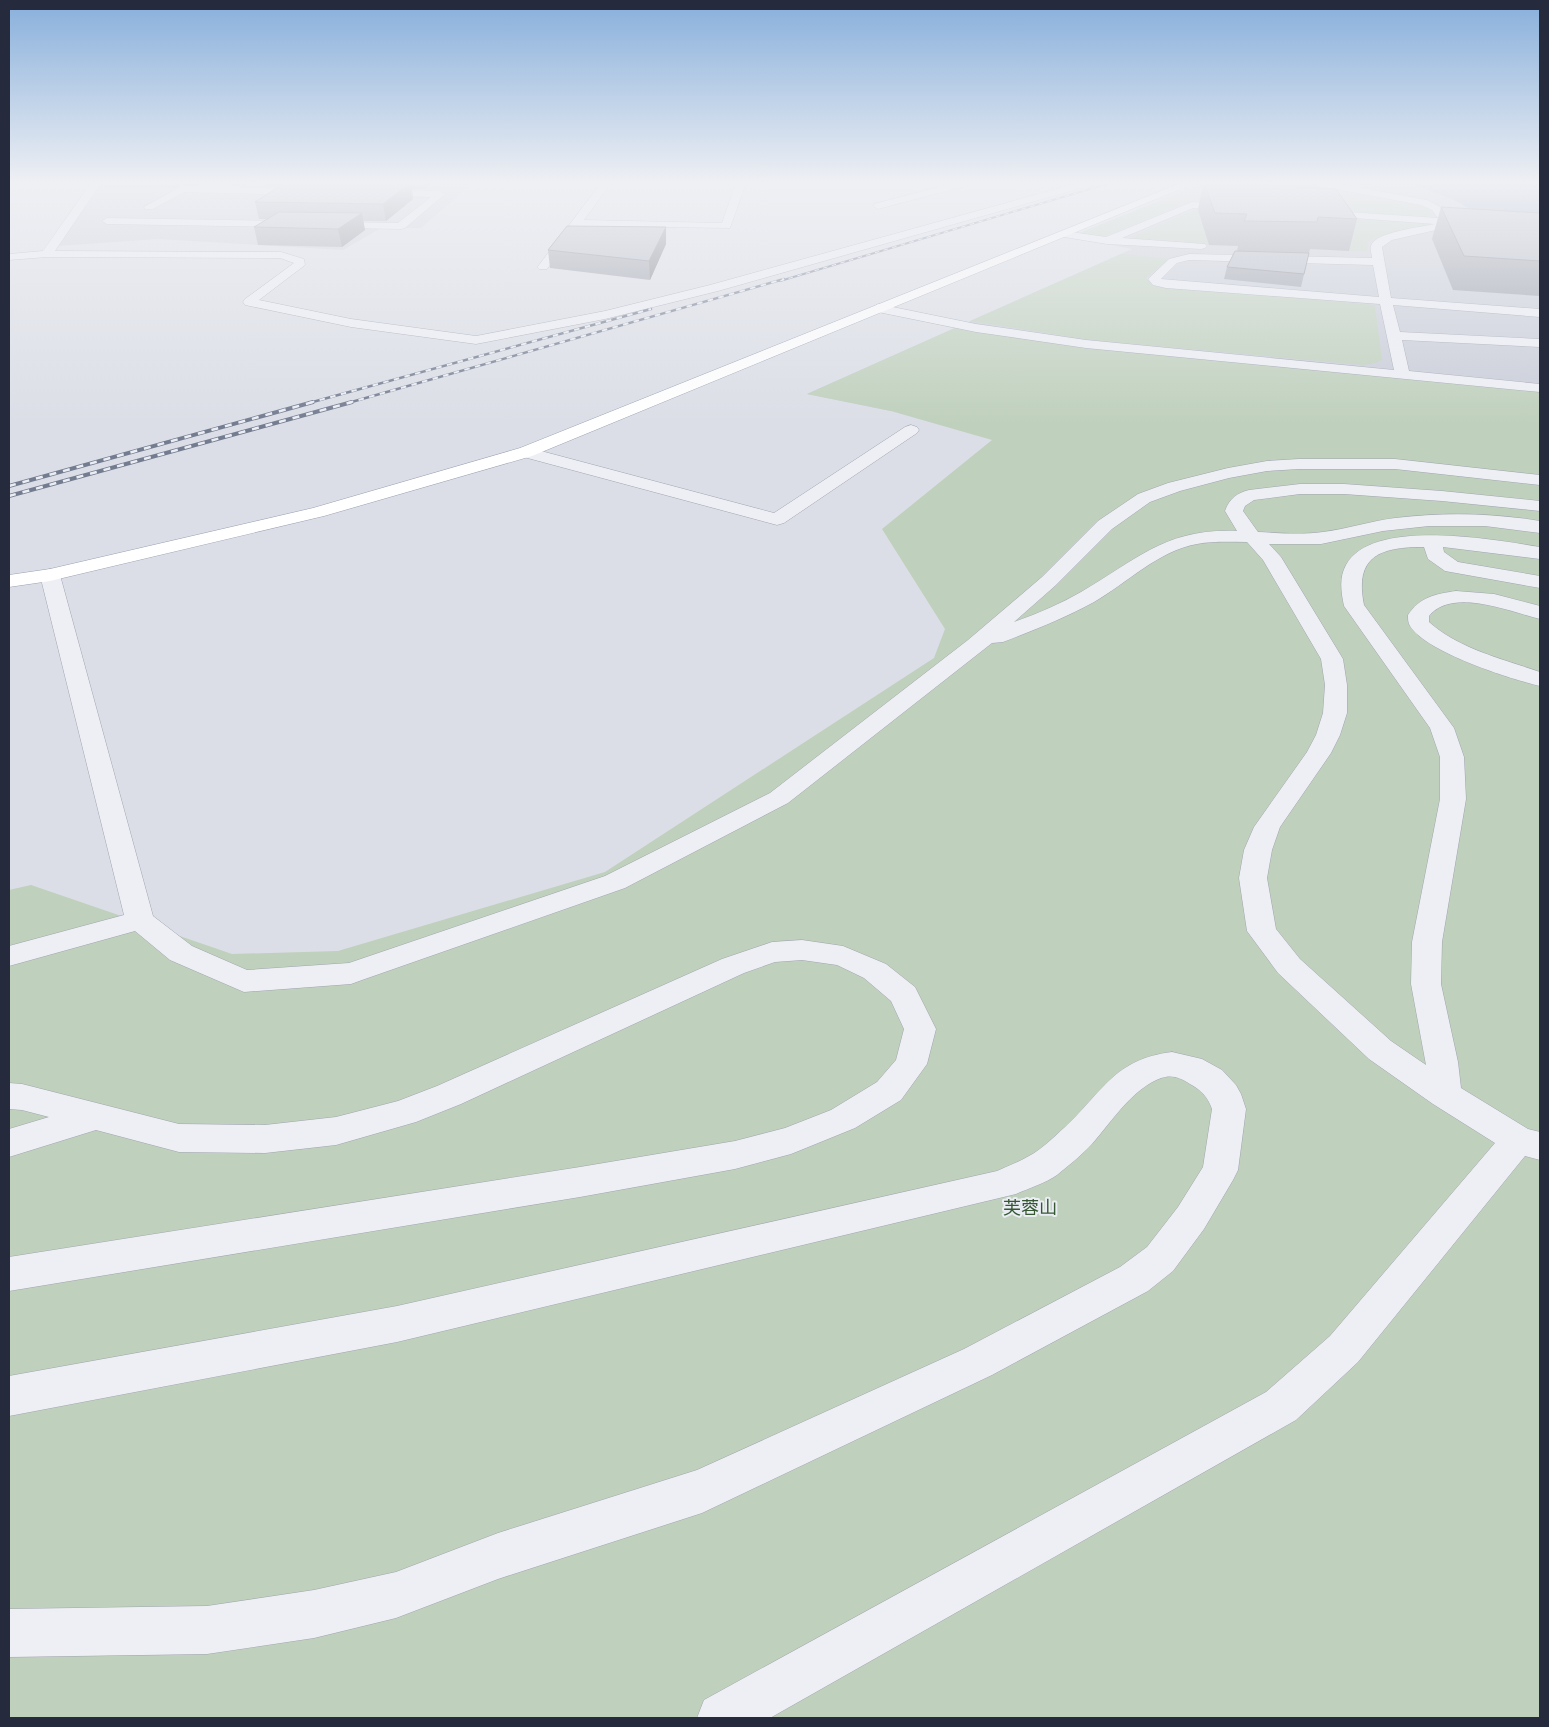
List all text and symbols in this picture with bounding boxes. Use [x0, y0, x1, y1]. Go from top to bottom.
park label: 芙蓉山 [1003, 1195, 1057, 1219]

